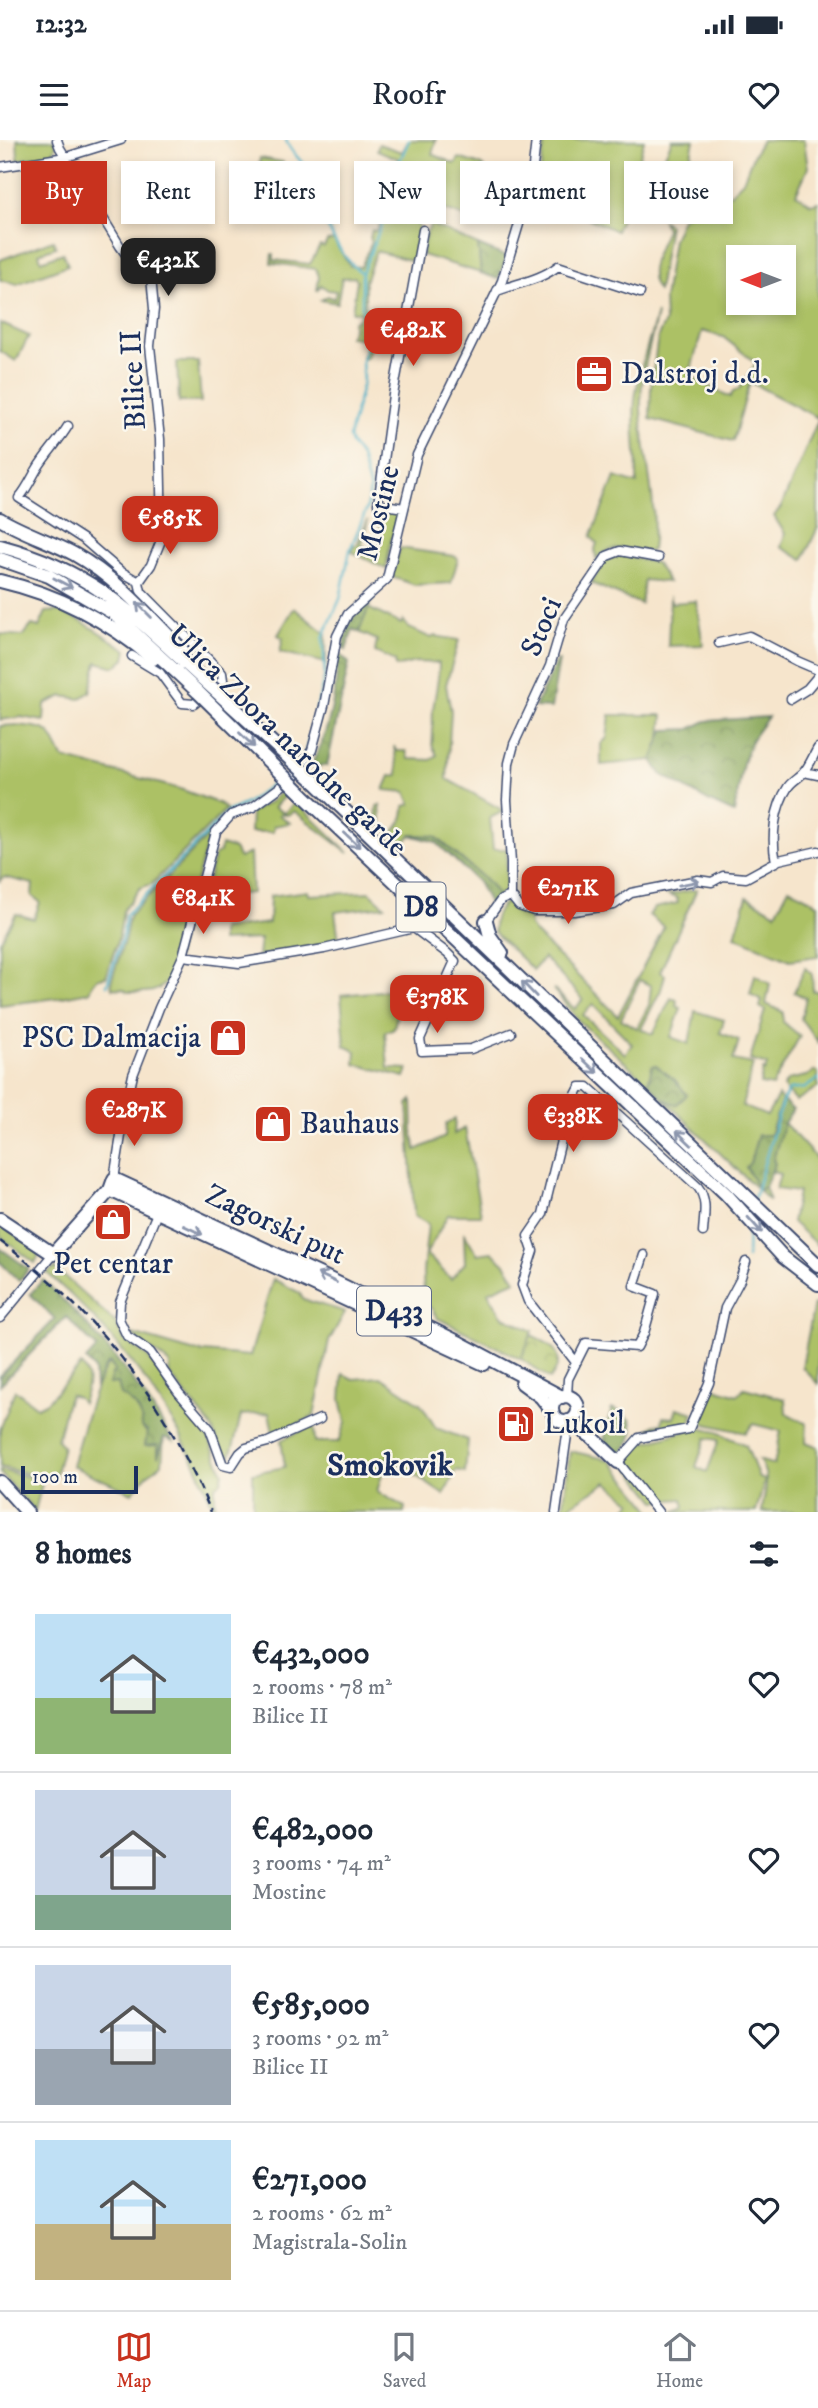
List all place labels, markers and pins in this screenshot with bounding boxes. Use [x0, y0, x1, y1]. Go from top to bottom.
pin: €432K [119, 239, 217, 298]
pin: €482K [364, 308, 462, 368]
office icon: Dalstroj d.d. [573, 353, 615, 395]
place label: Dalstroj d.d. [621, 356, 769, 393]
pin: €585K [121, 496, 219, 556]
pin: €271K [519, 866, 617, 926]
pin: €841K [154, 876, 252, 936]
pin: €378K [388, 976, 486, 1035]
shop icon: PSC Dalmacija [207, 1017, 249, 1059]
place label: PSC Dalmacija [21, 1020, 201, 1057]
pin: €287K [85, 1088, 183, 1148]
pin: €338K [524, 1094, 622, 1154]
shop icon: Bauhaus [252, 1103, 294, 1145]
place label: Bauhaus [300, 1106, 399, 1143]
shop icon: Pet centar [92, 1201, 134, 1243]
place label: Pet centar [53, 1246, 173, 1283]
fuel station icon: Lukoil [495, 1403, 537, 1445]
place label: Lukoil [543, 1406, 625, 1443]

